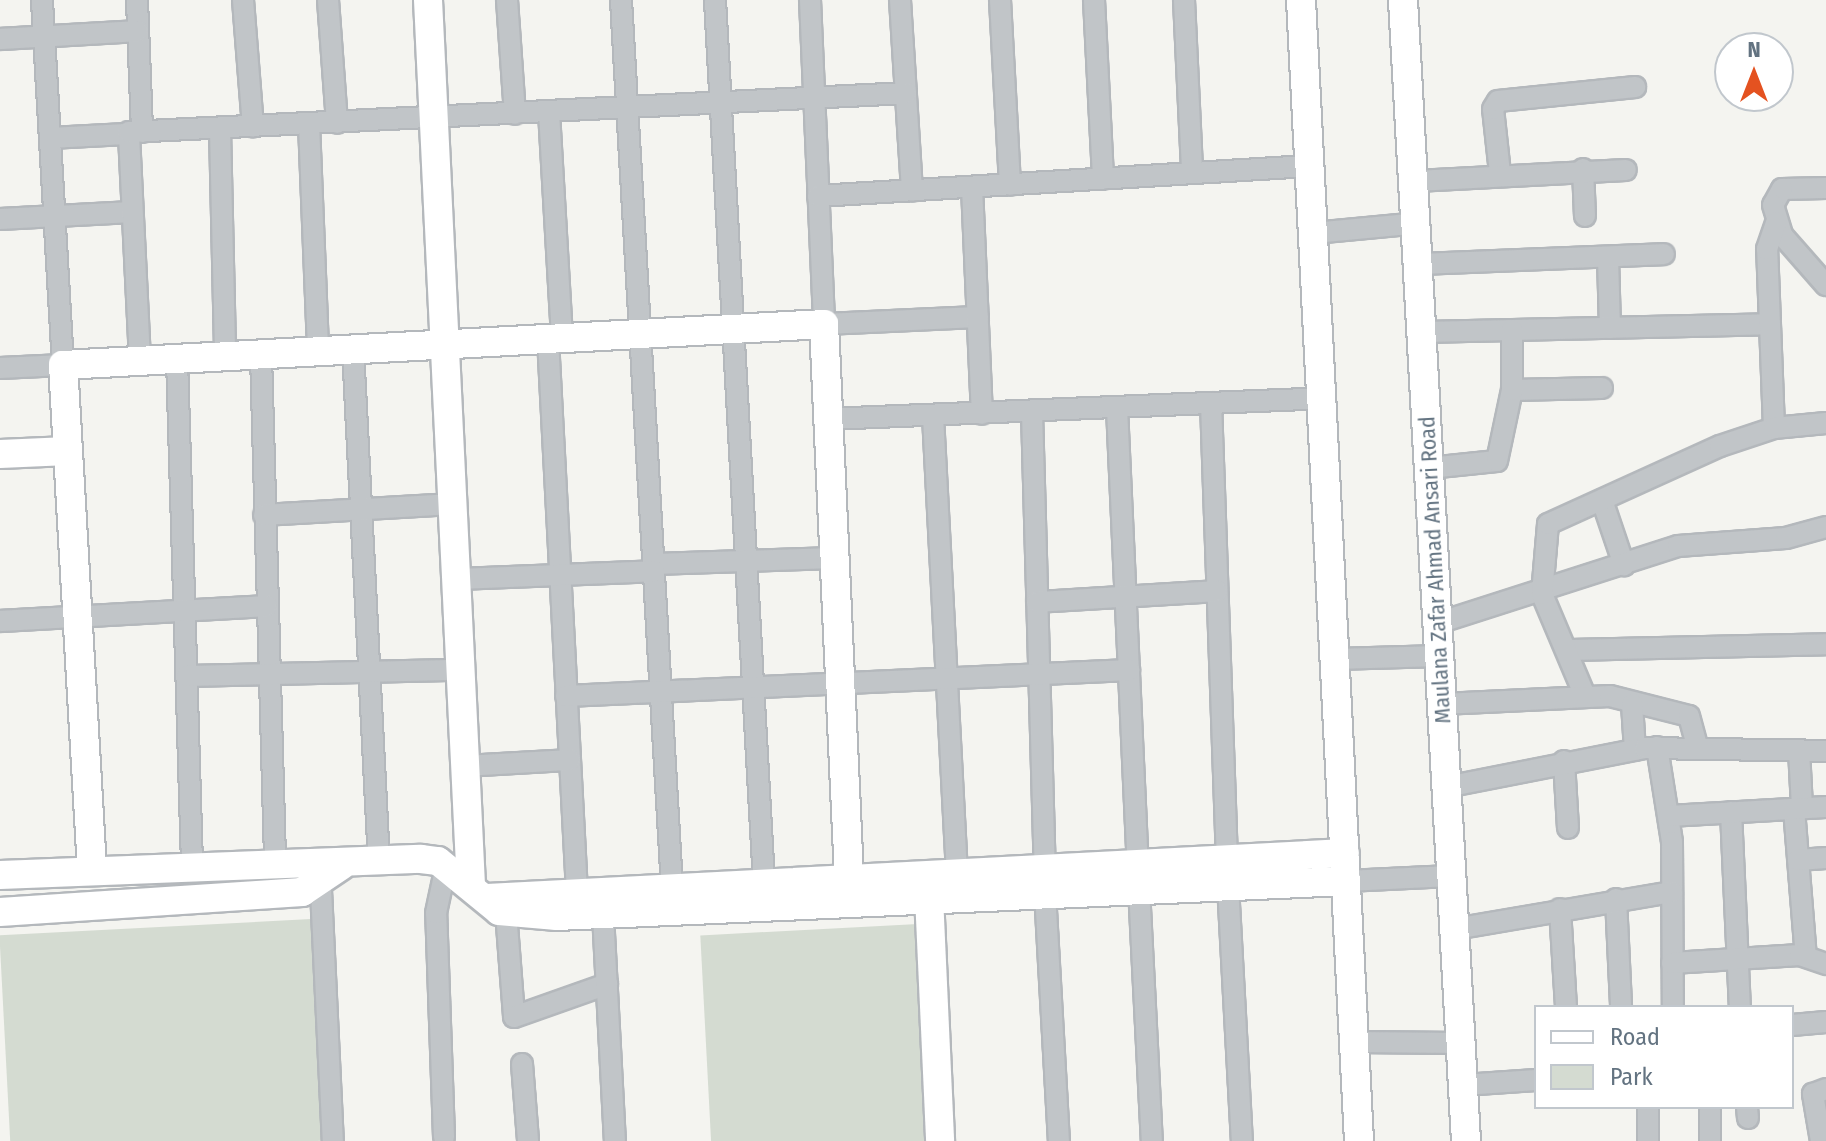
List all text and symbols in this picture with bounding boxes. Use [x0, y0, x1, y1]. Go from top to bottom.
north arrow [1714, 32, 1794, 112]
text: N [1747, 36, 1761, 63]
street label: Maulana Zafar Ahmad Ansari Road [1414, 416, 1456, 724]
legend [1534, 1005, 1794, 1109]
text: Road [1610, 1023, 1660, 1051]
text: Park [1610, 1063, 1653, 1091]

